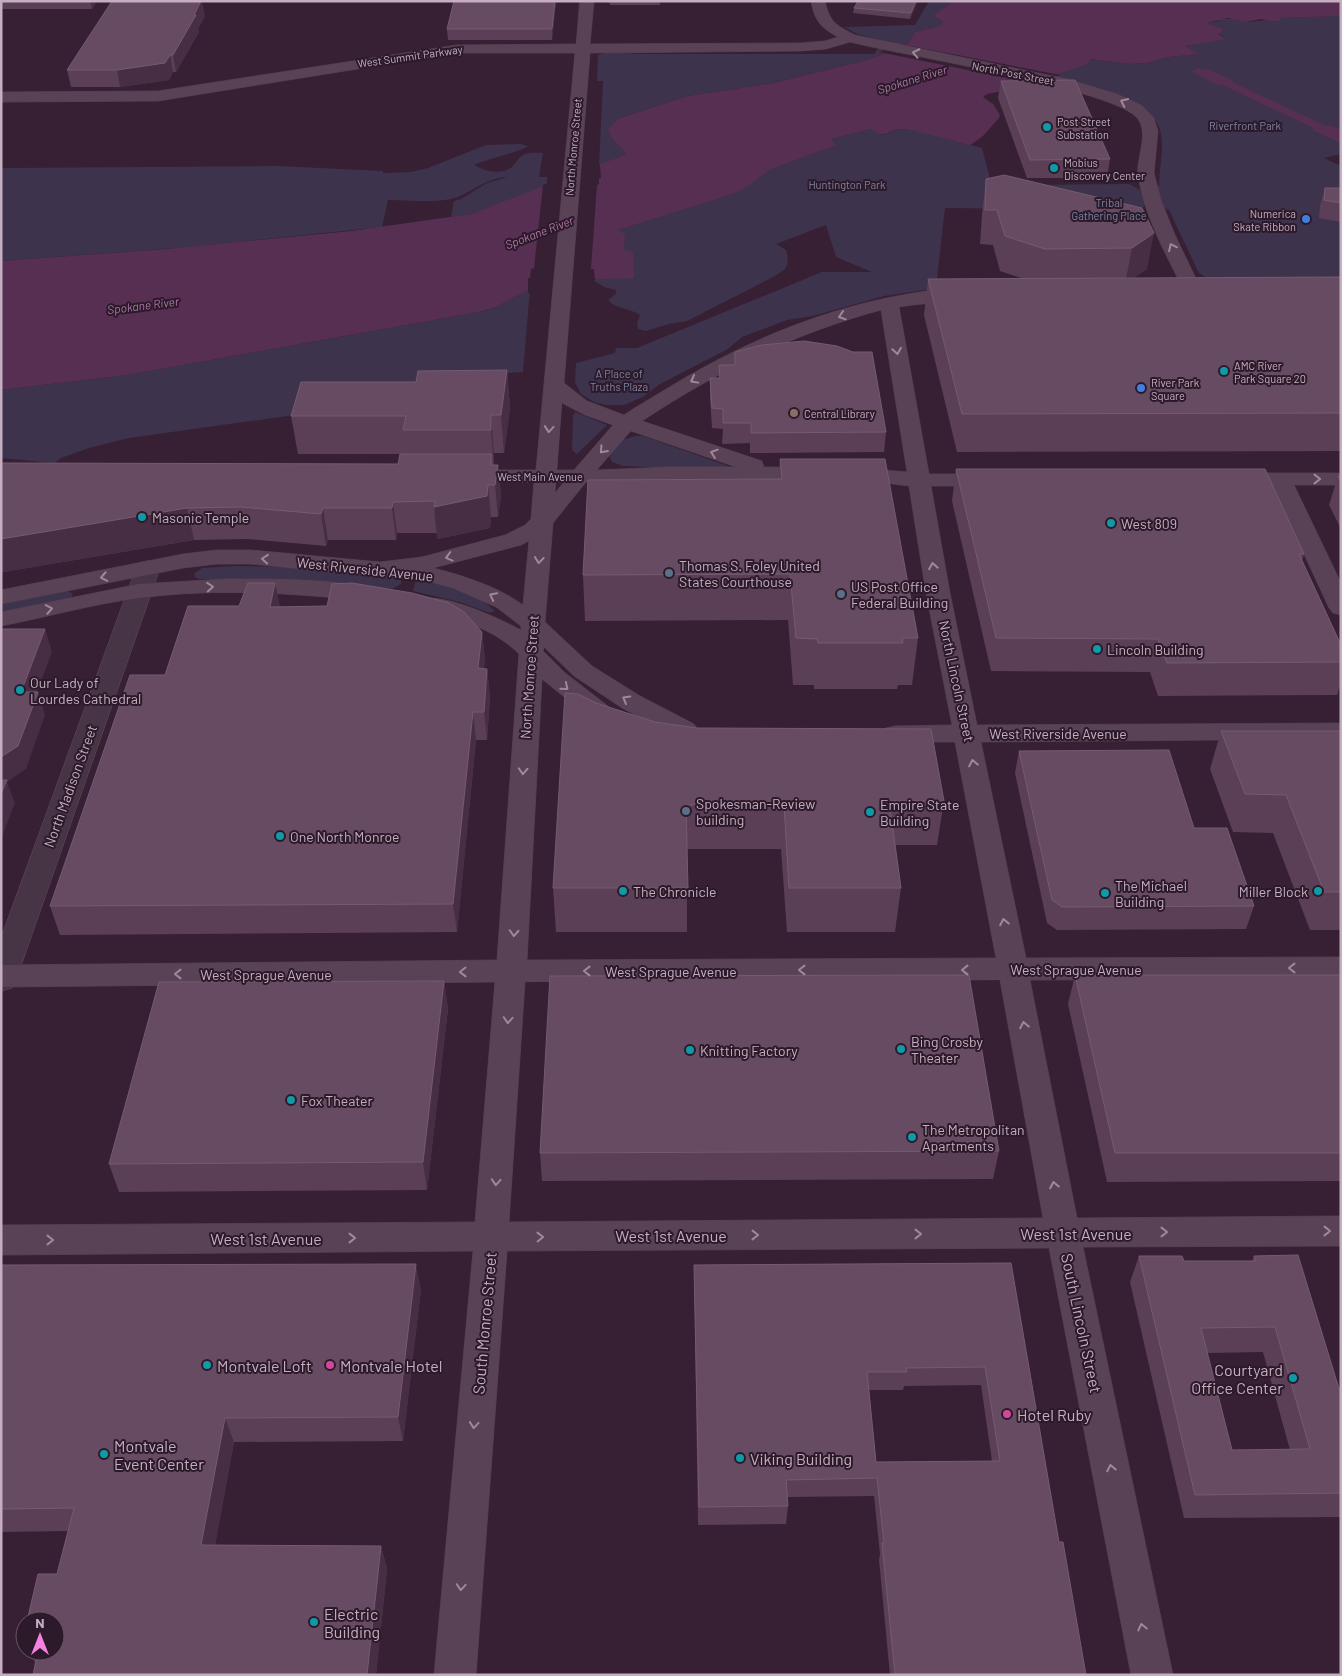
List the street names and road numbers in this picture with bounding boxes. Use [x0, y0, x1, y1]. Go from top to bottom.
street label: West Summit Parkway [357, 42, 463, 70]
street label: North Post Street [971, 59, 1055, 87]
street label: North Monroe Street [562, 98, 584, 196]
street label: West Main Avenue [497, 470, 583, 483]
street label: West Riverside Avenue [296, 553, 434, 585]
street label: North Monroe Street [516, 614, 542, 740]
street label: North Lincoln Street [936, 619, 978, 743]
street label: North Madison Street [40, 722, 100, 850]
street label: West Riverside Avenue [989, 725, 1127, 742]
street label: West Sprague Avenue [1010, 961, 1142, 978]
street label: West Sprague Avenue [605, 963, 737, 980]
street label: West Sprague Avenue [200, 966, 332, 983]
street label: West 1st Avenue [1020, 1224, 1132, 1243]
street label: West 1st Avenue [615, 1226, 727, 1245]
street label: West 1st Avenue [210, 1229, 322, 1248]
street label: South Monroe Street [468, 1251, 500, 1395]
street label: South Lincoln Street [1058, 1251, 1106, 1395]

